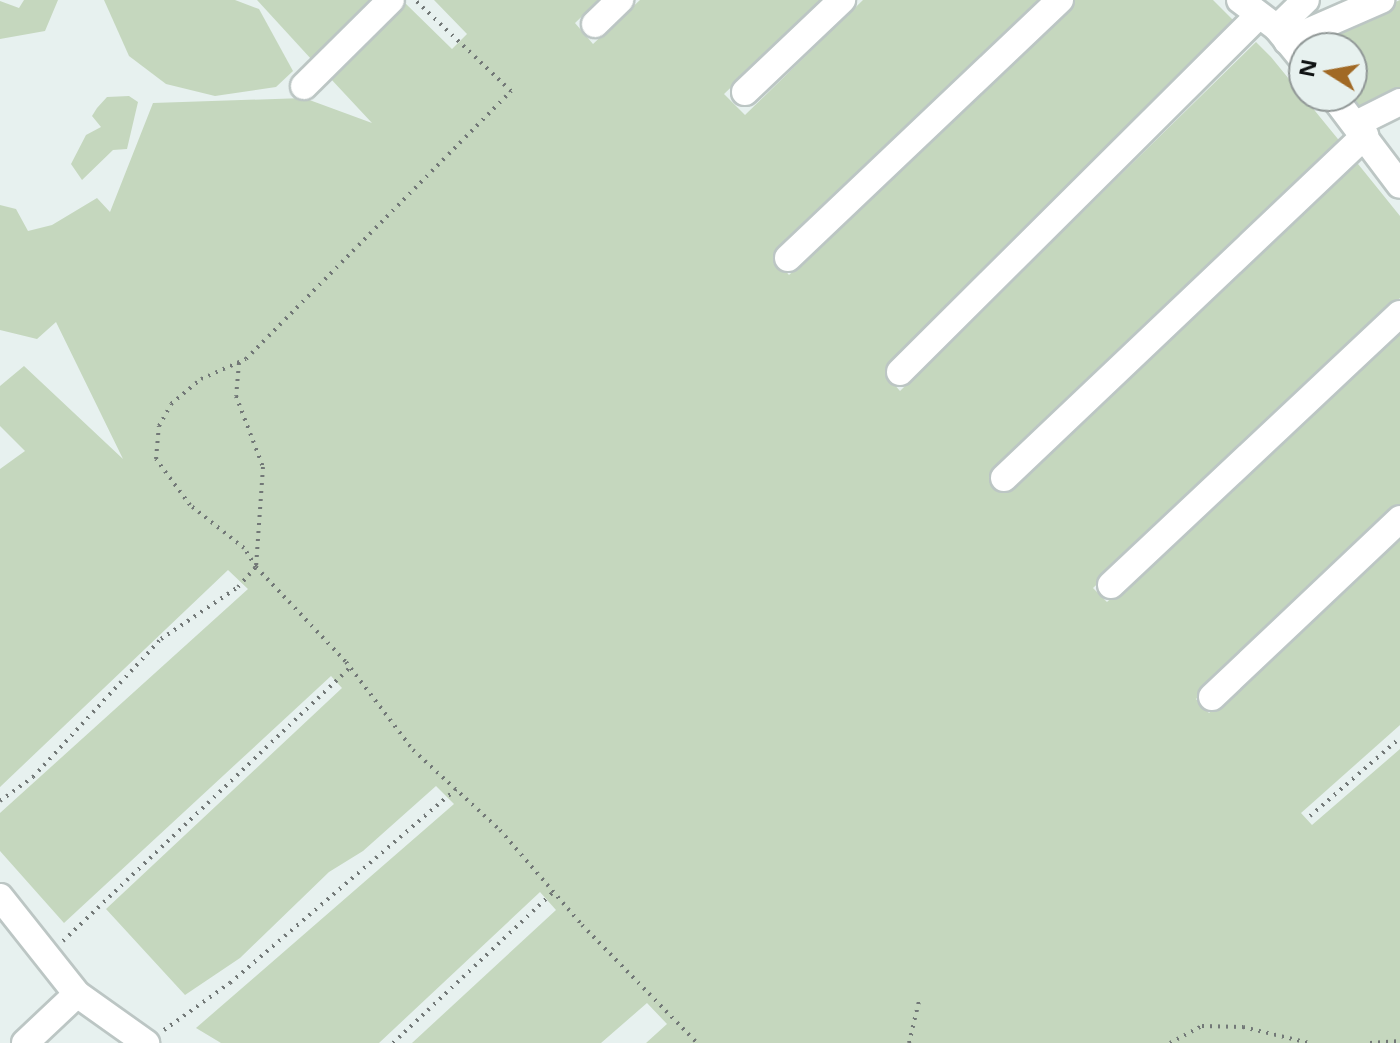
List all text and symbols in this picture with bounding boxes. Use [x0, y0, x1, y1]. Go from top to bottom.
north arrow [1288, 32, 1368, 112]
text: N [1290, 56, 1323, 79]

